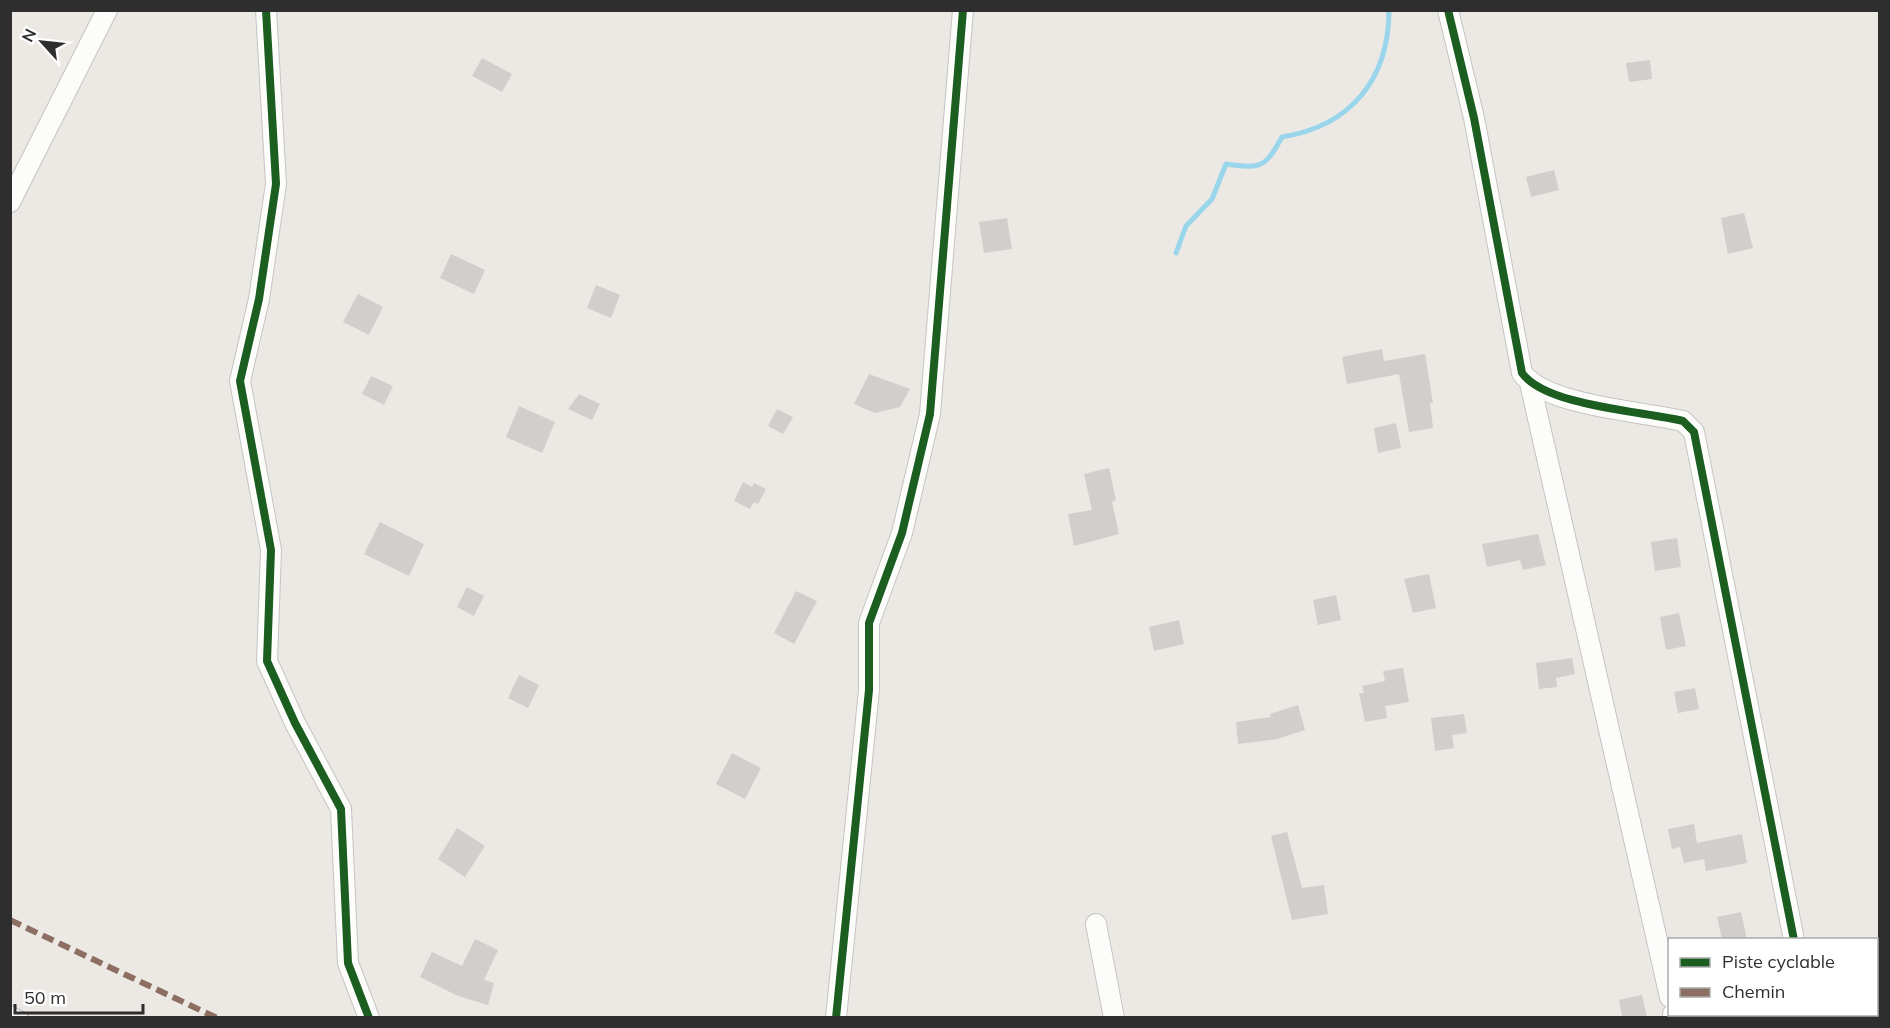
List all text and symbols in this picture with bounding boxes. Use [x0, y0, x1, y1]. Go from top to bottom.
north arrow [12, 12, 72, 72]
text: N [17, 25, 40, 45]
legend [1668, 938, 1878, 1016]
text: Piste cyclable [1722, 950, 1835, 973]
scale bar [15, 977, 142, 1015]
text: Chemin [1722, 980, 1785, 1003]
text: 50 m [24, 986, 66, 1009]

